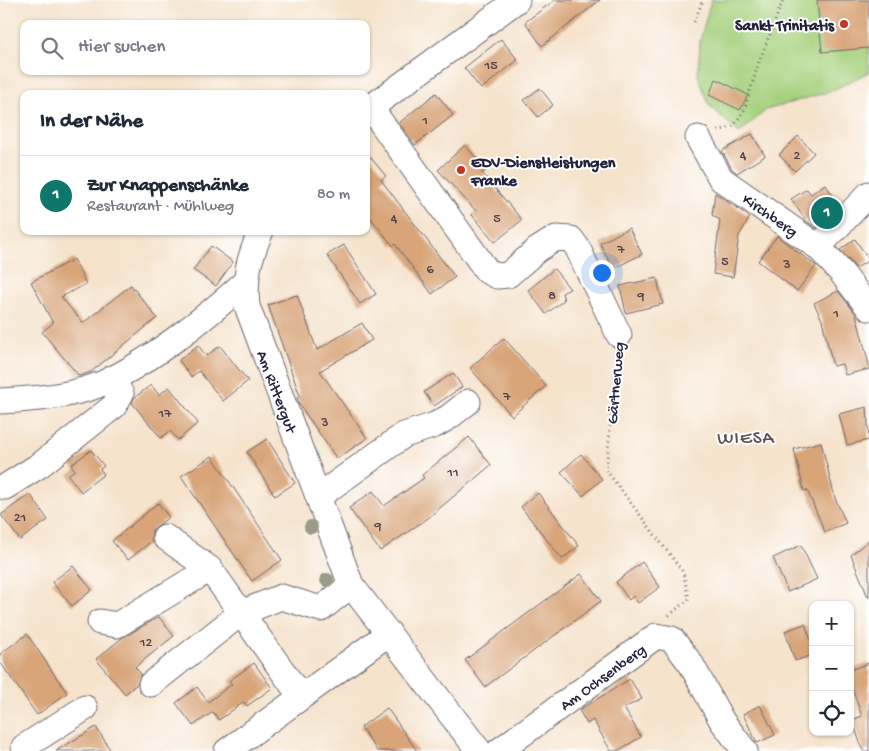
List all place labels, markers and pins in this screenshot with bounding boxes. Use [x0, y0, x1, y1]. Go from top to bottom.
place label: Sankt Trinitatis [735, 18, 835, 37]
marker: Sankt Trinitatis [838, 18, 850, 30]
place label: EDV-Dienstleistungen Franke [470, 155, 616, 192]
marker: EDV-Dienstleistungen Franke [455, 164, 467, 176]
pin: 1 [811, 194, 843, 232]

